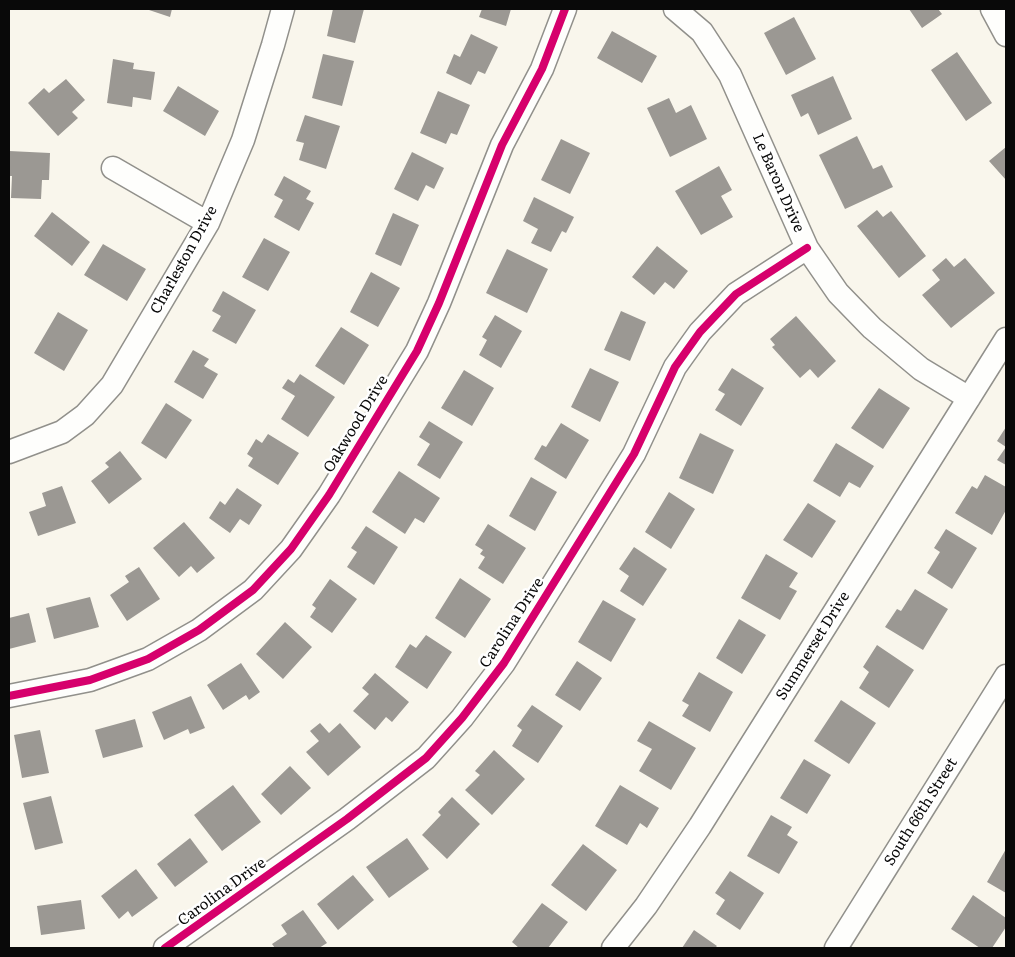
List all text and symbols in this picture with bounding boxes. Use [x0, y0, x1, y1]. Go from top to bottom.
street label: Le Baron Drive [748, 131, 808, 235]
street label: Charleston Drive [147, 203, 221, 317]
street label: Oakwood Drive [320, 372, 392, 476]
street label: Carolina Drive [476, 574, 548, 672]
street label: Summerset Drive [772, 588, 854, 704]
street label: South 66th Street [881, 755, 961, 869]
street label: Carolina Drive [175, 854, 269, 930]

